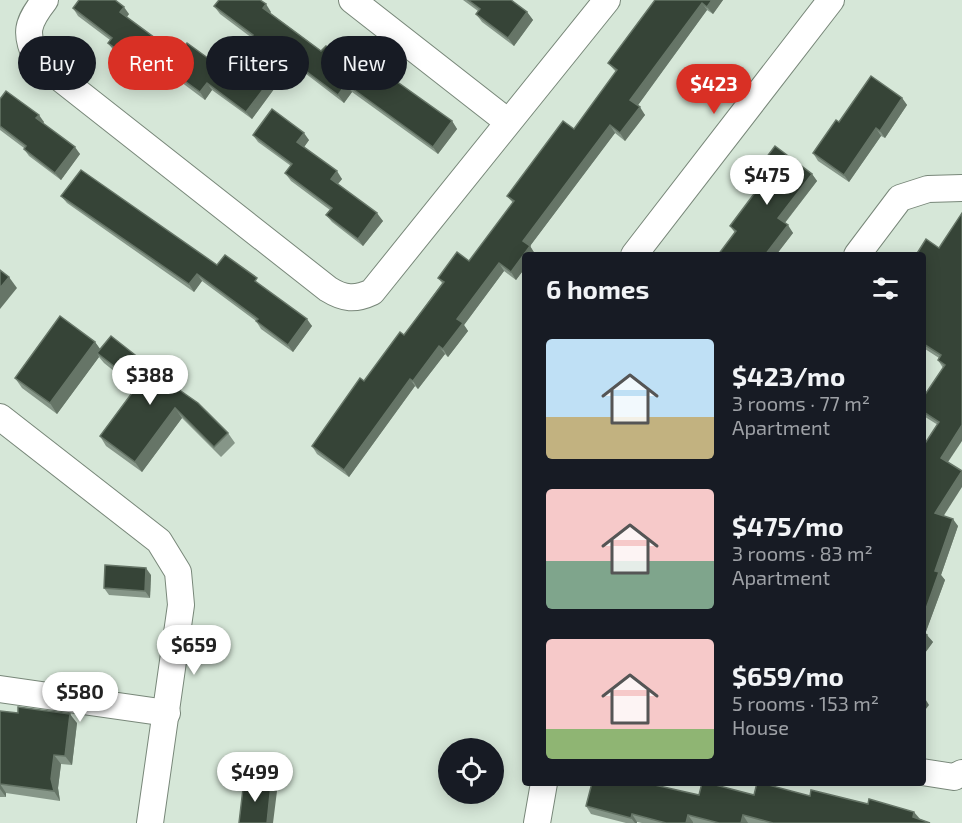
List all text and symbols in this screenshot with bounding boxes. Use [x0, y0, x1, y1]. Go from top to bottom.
chip: Buy [18, 36, 96, 90]
chip: Rent [108, 36, 194, 90]
chip: Filters [206, 36, 309, 90]
chip: New [321, 36, 407, 90]
pin: $423 [678, 64, 750, 115]
text: $423 [690, 71, 738, 95]
pin: $475 [731, 155, 803, 206]
text: $475 [744, 162, 790, 186]
icon: filters [869, 272, 902, 305]
text: 6 homes [546, 273, 649, 304]
pin: $388 [114, 355, 186, 406]
text: $423/mo [732, 360, 845, 391]
text: $388 [126, 362, 174, 386]
icon: home [594, 363, 666, 435]
text: 3 rooms · 77 m² [732, 391, 870, 415]
text: Apartment [732, 415, 830, 439]
text: $475/mo [732, 510, 844, 541]
icon: home [594, 513, 666, 585]
text: 3 rooms · 83 m² [732, 541, 873, 565]
text: Apartment [732, 565, 830, 589]
pin: $659 [158, 625, 230, 676]
text: $659 [171, 632, 217, 656]
text: $659/mo [732, 660, 844, 691]
icon: home [594, 663, 666, 735]
pin: $580 [44, 672, 116, 723]
text: $580 [56, 679, 104, 703]
text: 5 rooms · 153 m² [732, 691, 879, 715]
text: House [732, 715, 789, 739]
map controls [438, 738, 504, 804]
button: locate [438, 738, 504, 804]
pin: $499 [219, 752, 291, 803]
text: $499 [231, 759, 279, 783]

